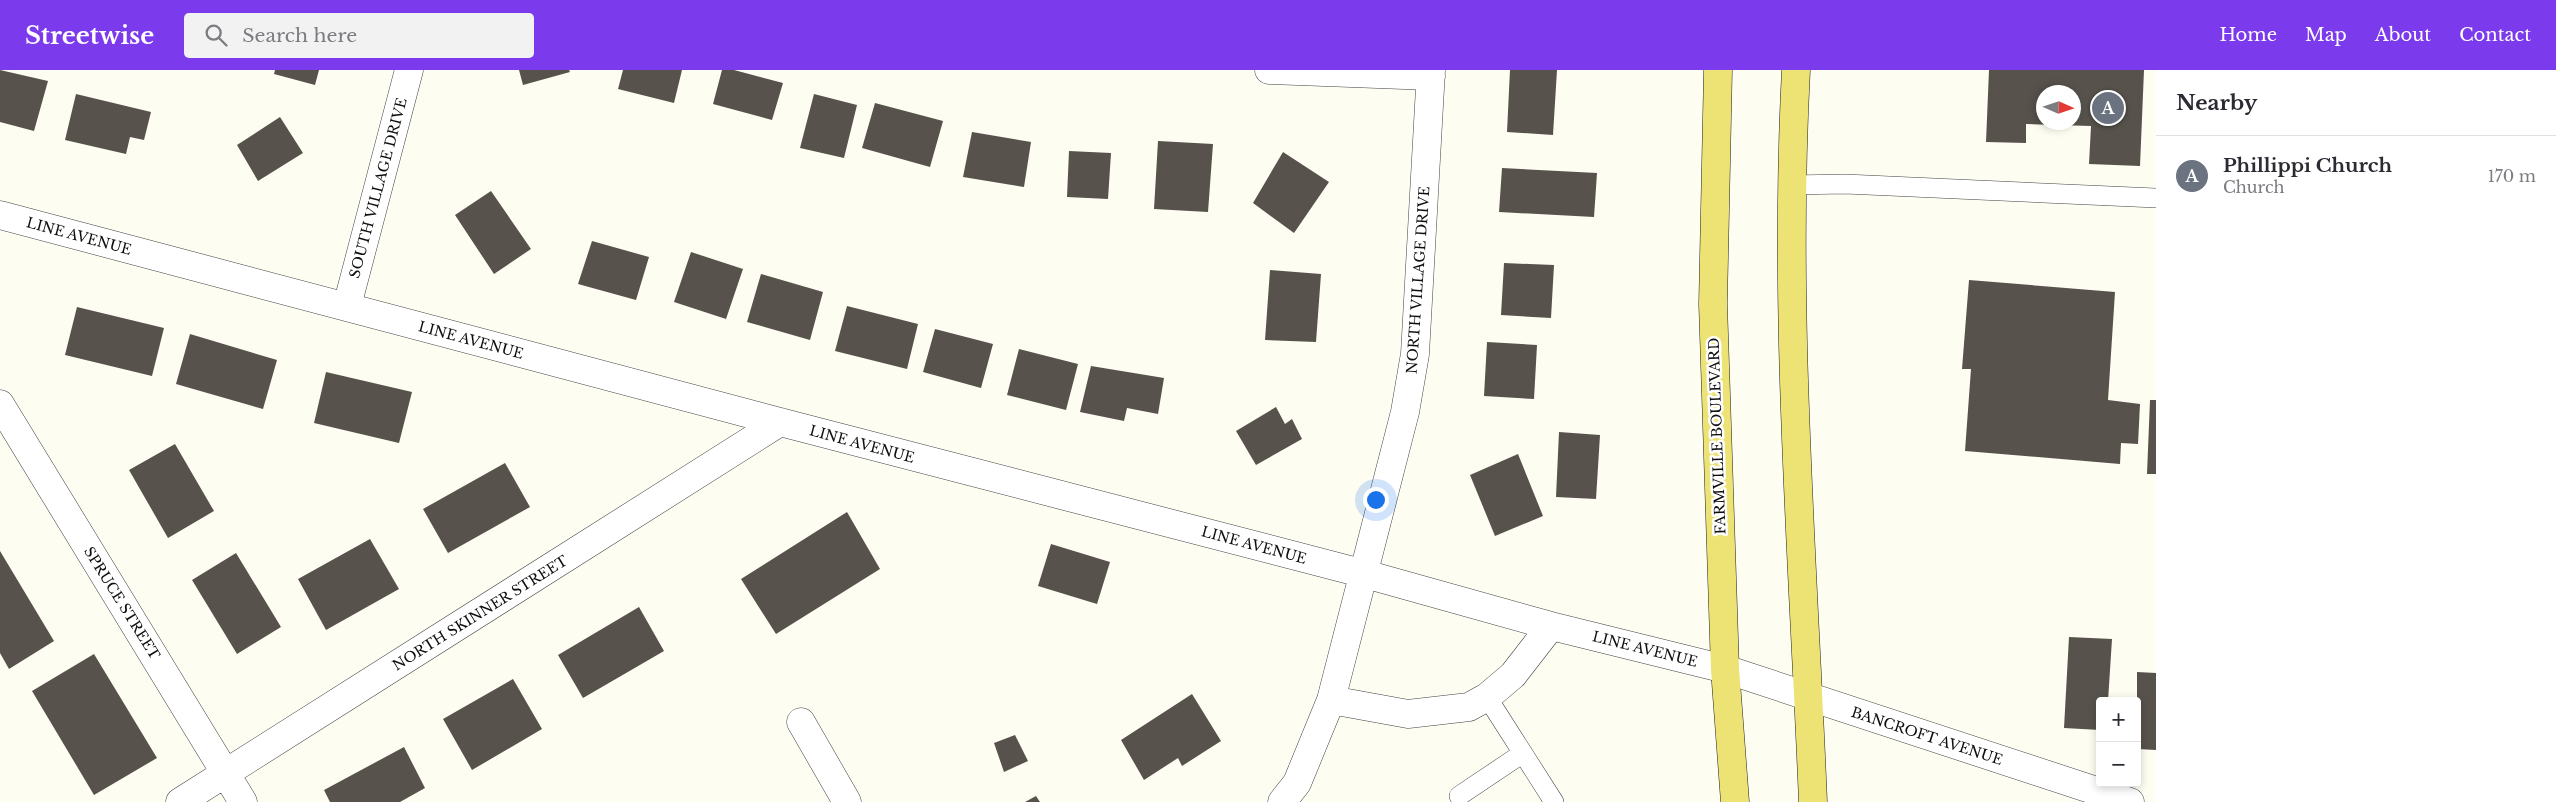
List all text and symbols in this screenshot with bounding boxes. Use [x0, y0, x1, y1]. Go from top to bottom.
search box [184, 13, 534, 58]
text: Streetwise [25, 21, 154, 50]
icon: search [202, 21, 230, 49]
text: Search here [242, 24, 357, 47]
text: Home [2219, 24, 2277, 46]
text: Map [2305, 24, 2347, 46]
text: About [2375, 24, 2431, 46]
text: Contact [2459, 24, 2531, 46]
north arrow [2036, 85, 2081, 130]
pin: A [2092, 89, 2124, 127]
text: Nearby [2176, 90, 2257, 116]
street label: SOUTH VILLAGE DRIVE [345, 96, 411, 280]
text: Phillippi Church [2223, 154, 2392, 177]
text: A [2186, 166, 2198, 186]
text: 170 m [2488, 166, 2536, 186]
text: Church [2223, 177, 2285, 197]
street label: NORTH VILLAGE DRIVE [1402, 186, 1434, 374]
street label: LINE AVENUE [25, 213, 133, 259]
street label: LINE AVENUE [417, 317, 525, 363]
street label: FARMVILLE BOULEVARD [1705, 337, 1729, 535]
street label: LINE AVENUE [808, 421, 916, 467]
your location [1363, 487, 1389, 513]
street label: LINE AVENUE [1200, 522, 1308, 568]
street label: SPRUCE STREET [80, 543, 164, 663]
street label: NORTH SKINNER STREET [389, 552, 571, 674]
street label: LINE AVENUE [1590, 627, 1700, 671]
map controls [2096, 697, 2141, 787]
button: + [2096, 697, 2141, 742]
street label: BANCROFT AVENUE [1849, 703, 2005, 769]
button: − [2096, 742, 2141, 787]

